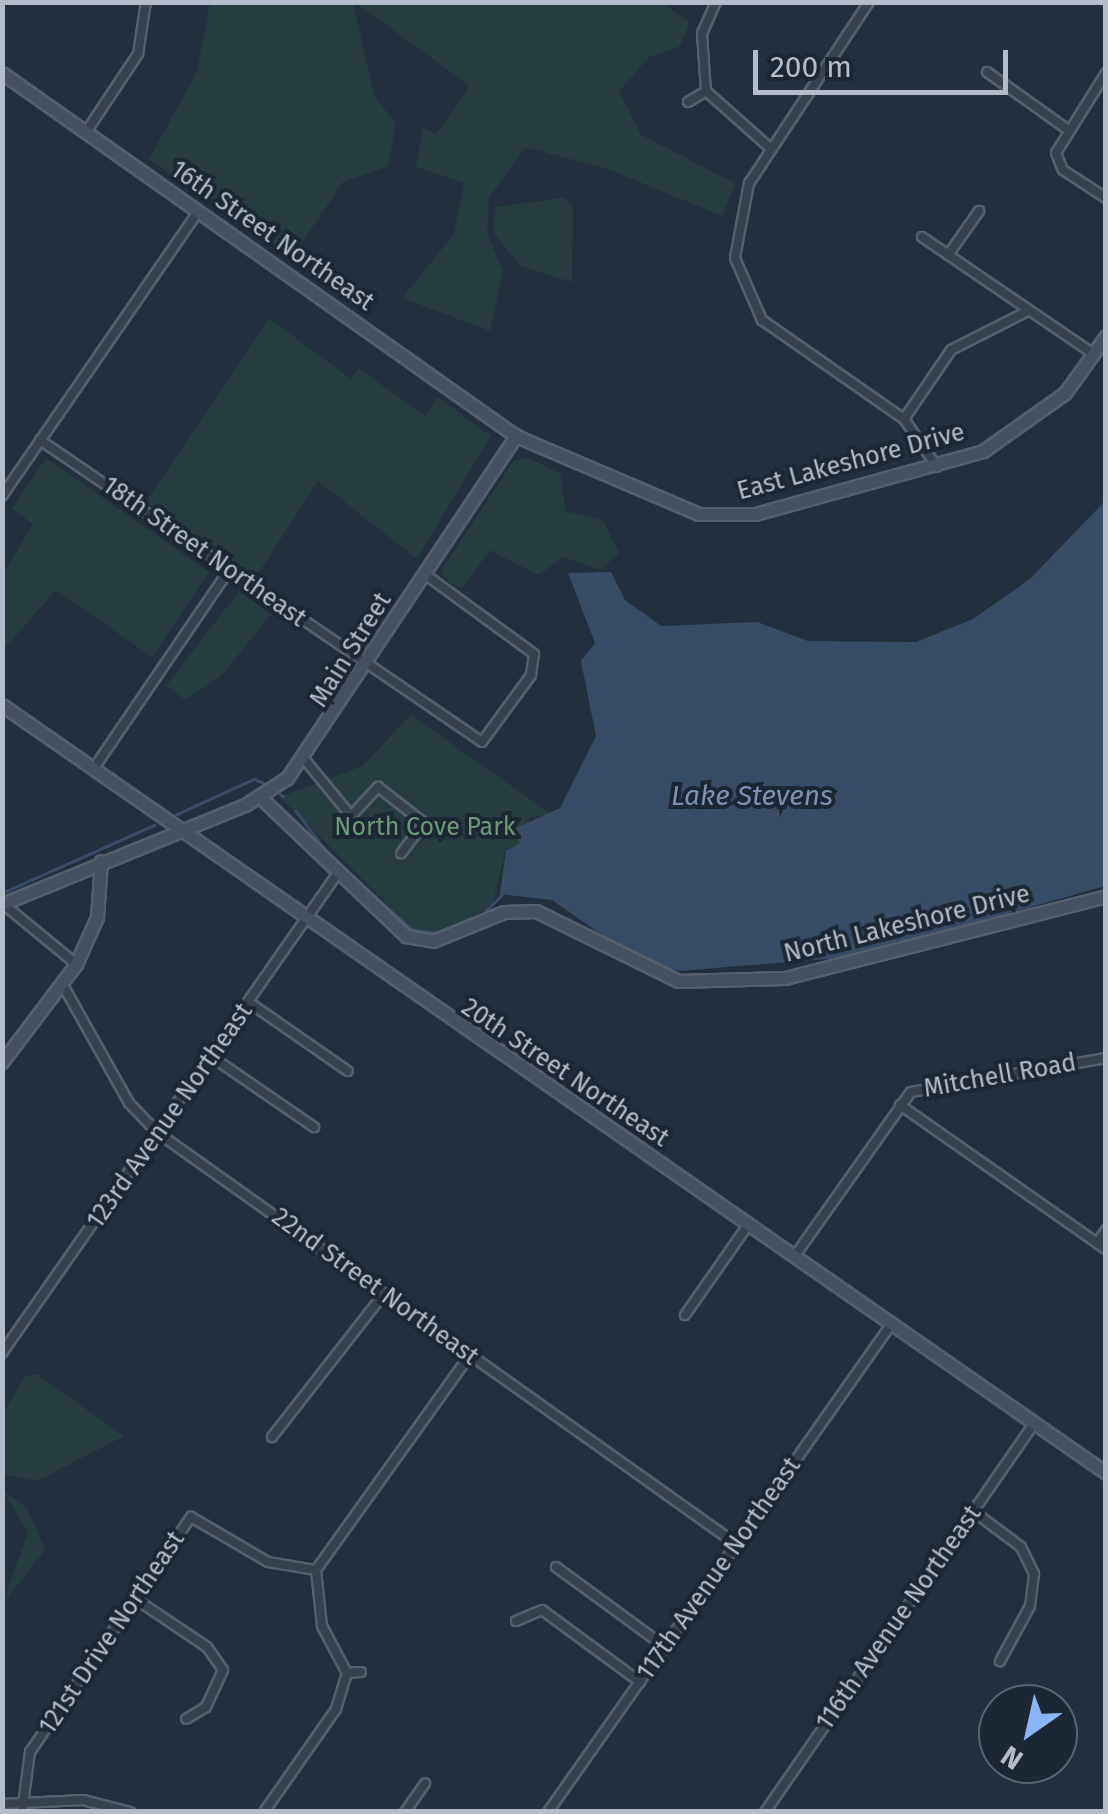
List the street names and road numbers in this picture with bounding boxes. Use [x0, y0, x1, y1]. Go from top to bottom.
street label: 16th Street Northeast [165, 155, 379, 317]
street label: East Lakeshore Drive [734, 417, 968, 507]
street label: 18th Street Northeast [96, 470, 312, 634]
street label: Main Street [304, 587, 398, 713]
street label: North Lakeshore Drive [781, 879, 1033, 969]
street label: 20th Street Northeast [456, 992, 674, 1154]
street label: 123rd Avenue Northeast [81, 998, 259, 1234]
street label: Mitchell Road [921, 1048, 1079, 1104]
street label: 22nd Street Northeast [266, 1202, 484, 1372]
street label: 117th Avenue Northeast [631, 1452, 807, 1686]
street label: 116th Avenue Northeast [810, 1500, 988, 1736]
street label: 121st Drive Northeast [33, 1526, 191, 1740]

